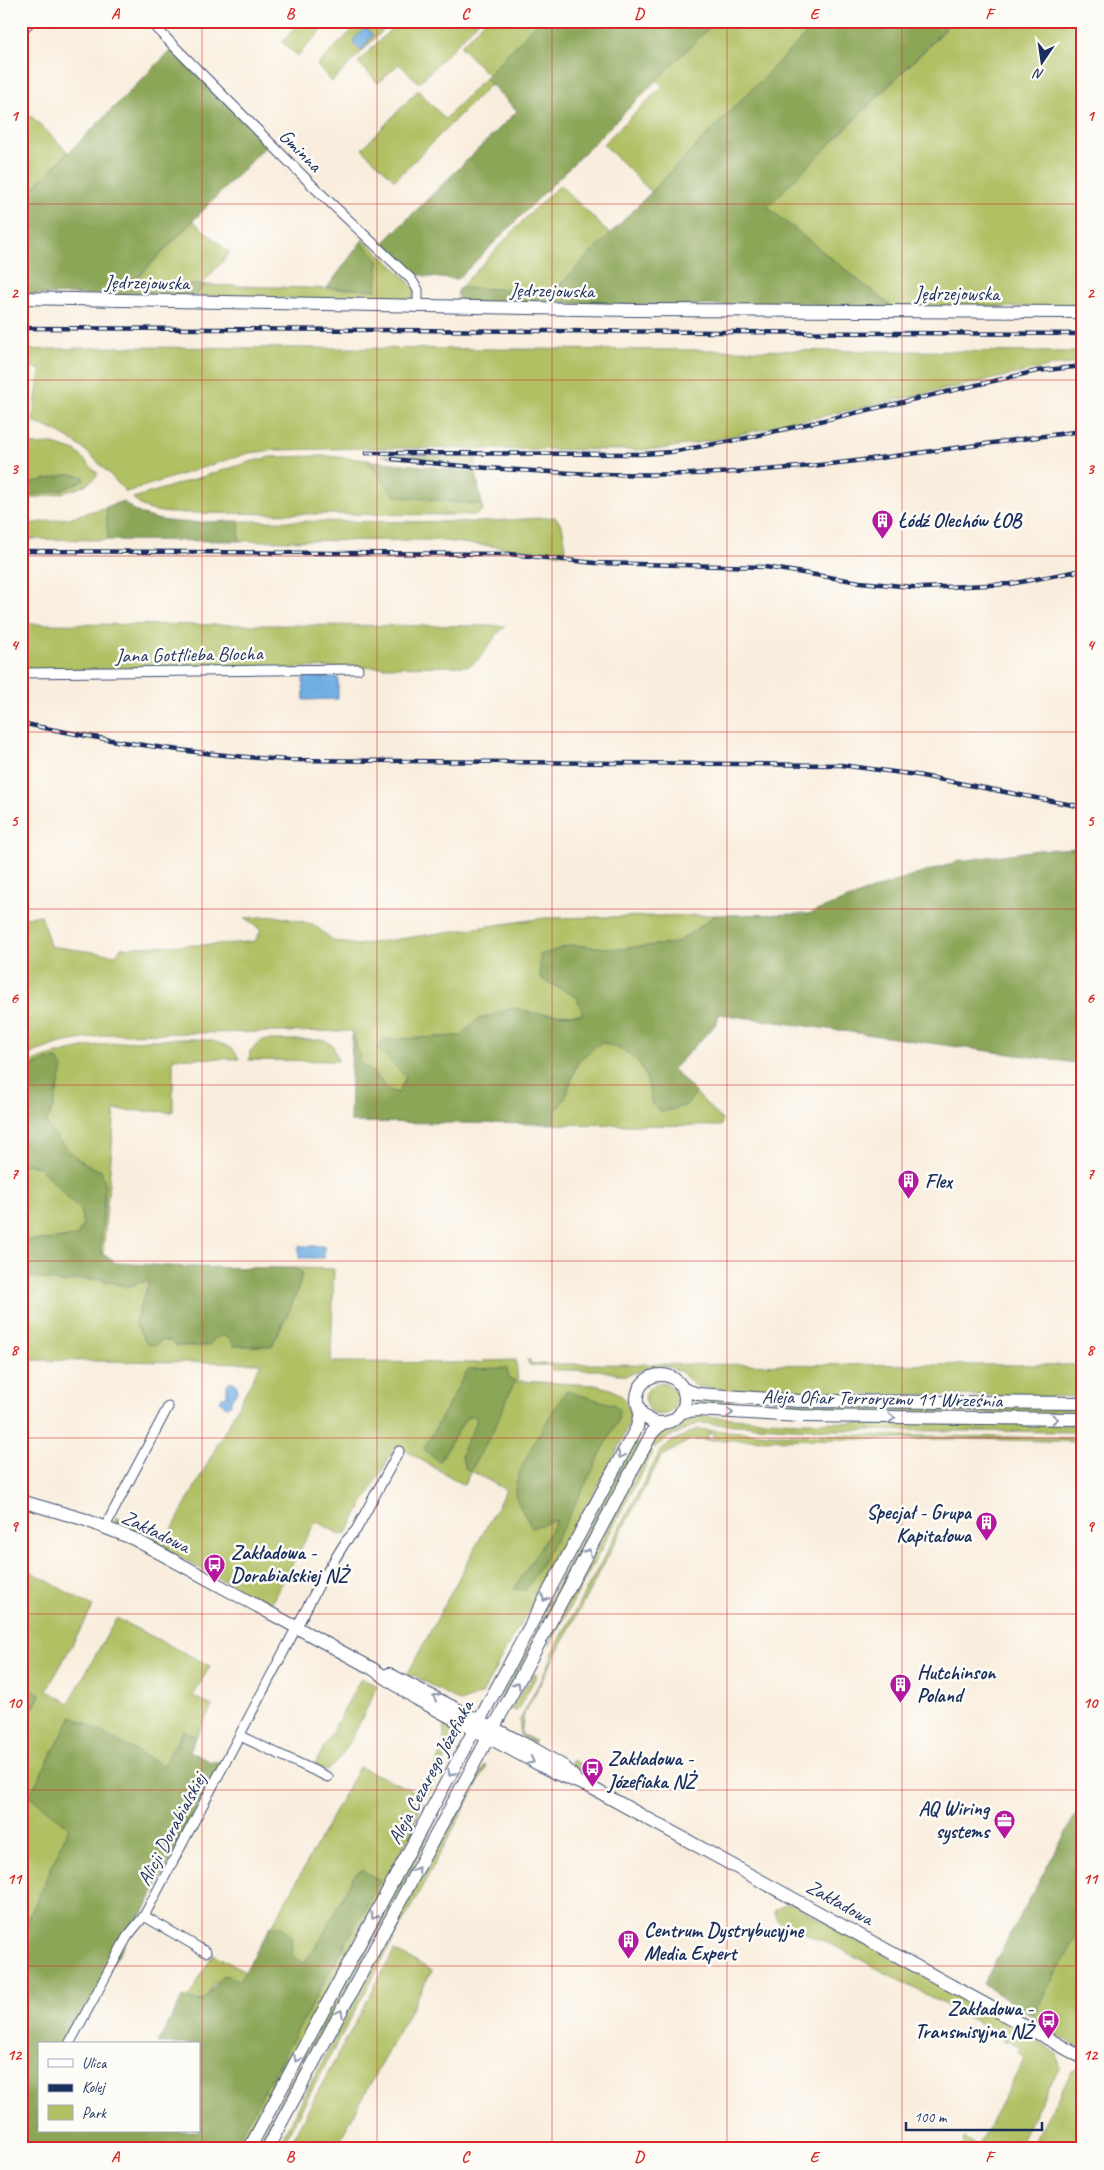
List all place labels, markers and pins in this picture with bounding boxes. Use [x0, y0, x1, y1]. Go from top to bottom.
building icon: Łódź Olechów ŁOB [870, 508, 894, 539]
place label: Łódź Olechów ŁOB [898, 508, 1023, 533]
building icon: Flex [897, 1169, 921, 1200]
place label: Flex [925, 1169, 954, 1194]
place label: Specjał - Grupa Kapitałowa [866, 1500, 973, 1548]
building icon: Specjał - Grupa Kapitałowa [975, 1511, 999, 1542]
place label: Zakładowa - Dorabialskiej NŻ [231, 1540, 351, 1588]
bus stop icon: Zakładowa - Dorabialskiej NŻ [203, 1552, 227, 1583]
place label: Hutchinson Poland [917, 1660, 997, 1708]
building icon: Hutchinson Poland [889, 1672, 913, 1703]
place label: Zakładowa - Józefiaka NŻ [606, 1746, 699, 1794]
bus stop icon: Zakładowa - Józefiaka NŻ [580, 1757, 604, 1788]
place label: AQ Wiring systems [919, 1796, 991, 1845]
office icon: AQ Wiring systems [993, 1808, 1017, 1839]
place label: Centrum Dystrybucyjne Media Expert [644, 1918, 805, 1966]
building icon: Centrum Dystrybucyjne Media Expert [616, 1929, 640, 1960]
place label: Zakładowa - Transmisyjna NŻ [915, 1996, 1037, 2044]
bus stop icon: Zakładowa - Transmisyjna NŻ [1037, 2008, 1061, 2039]

